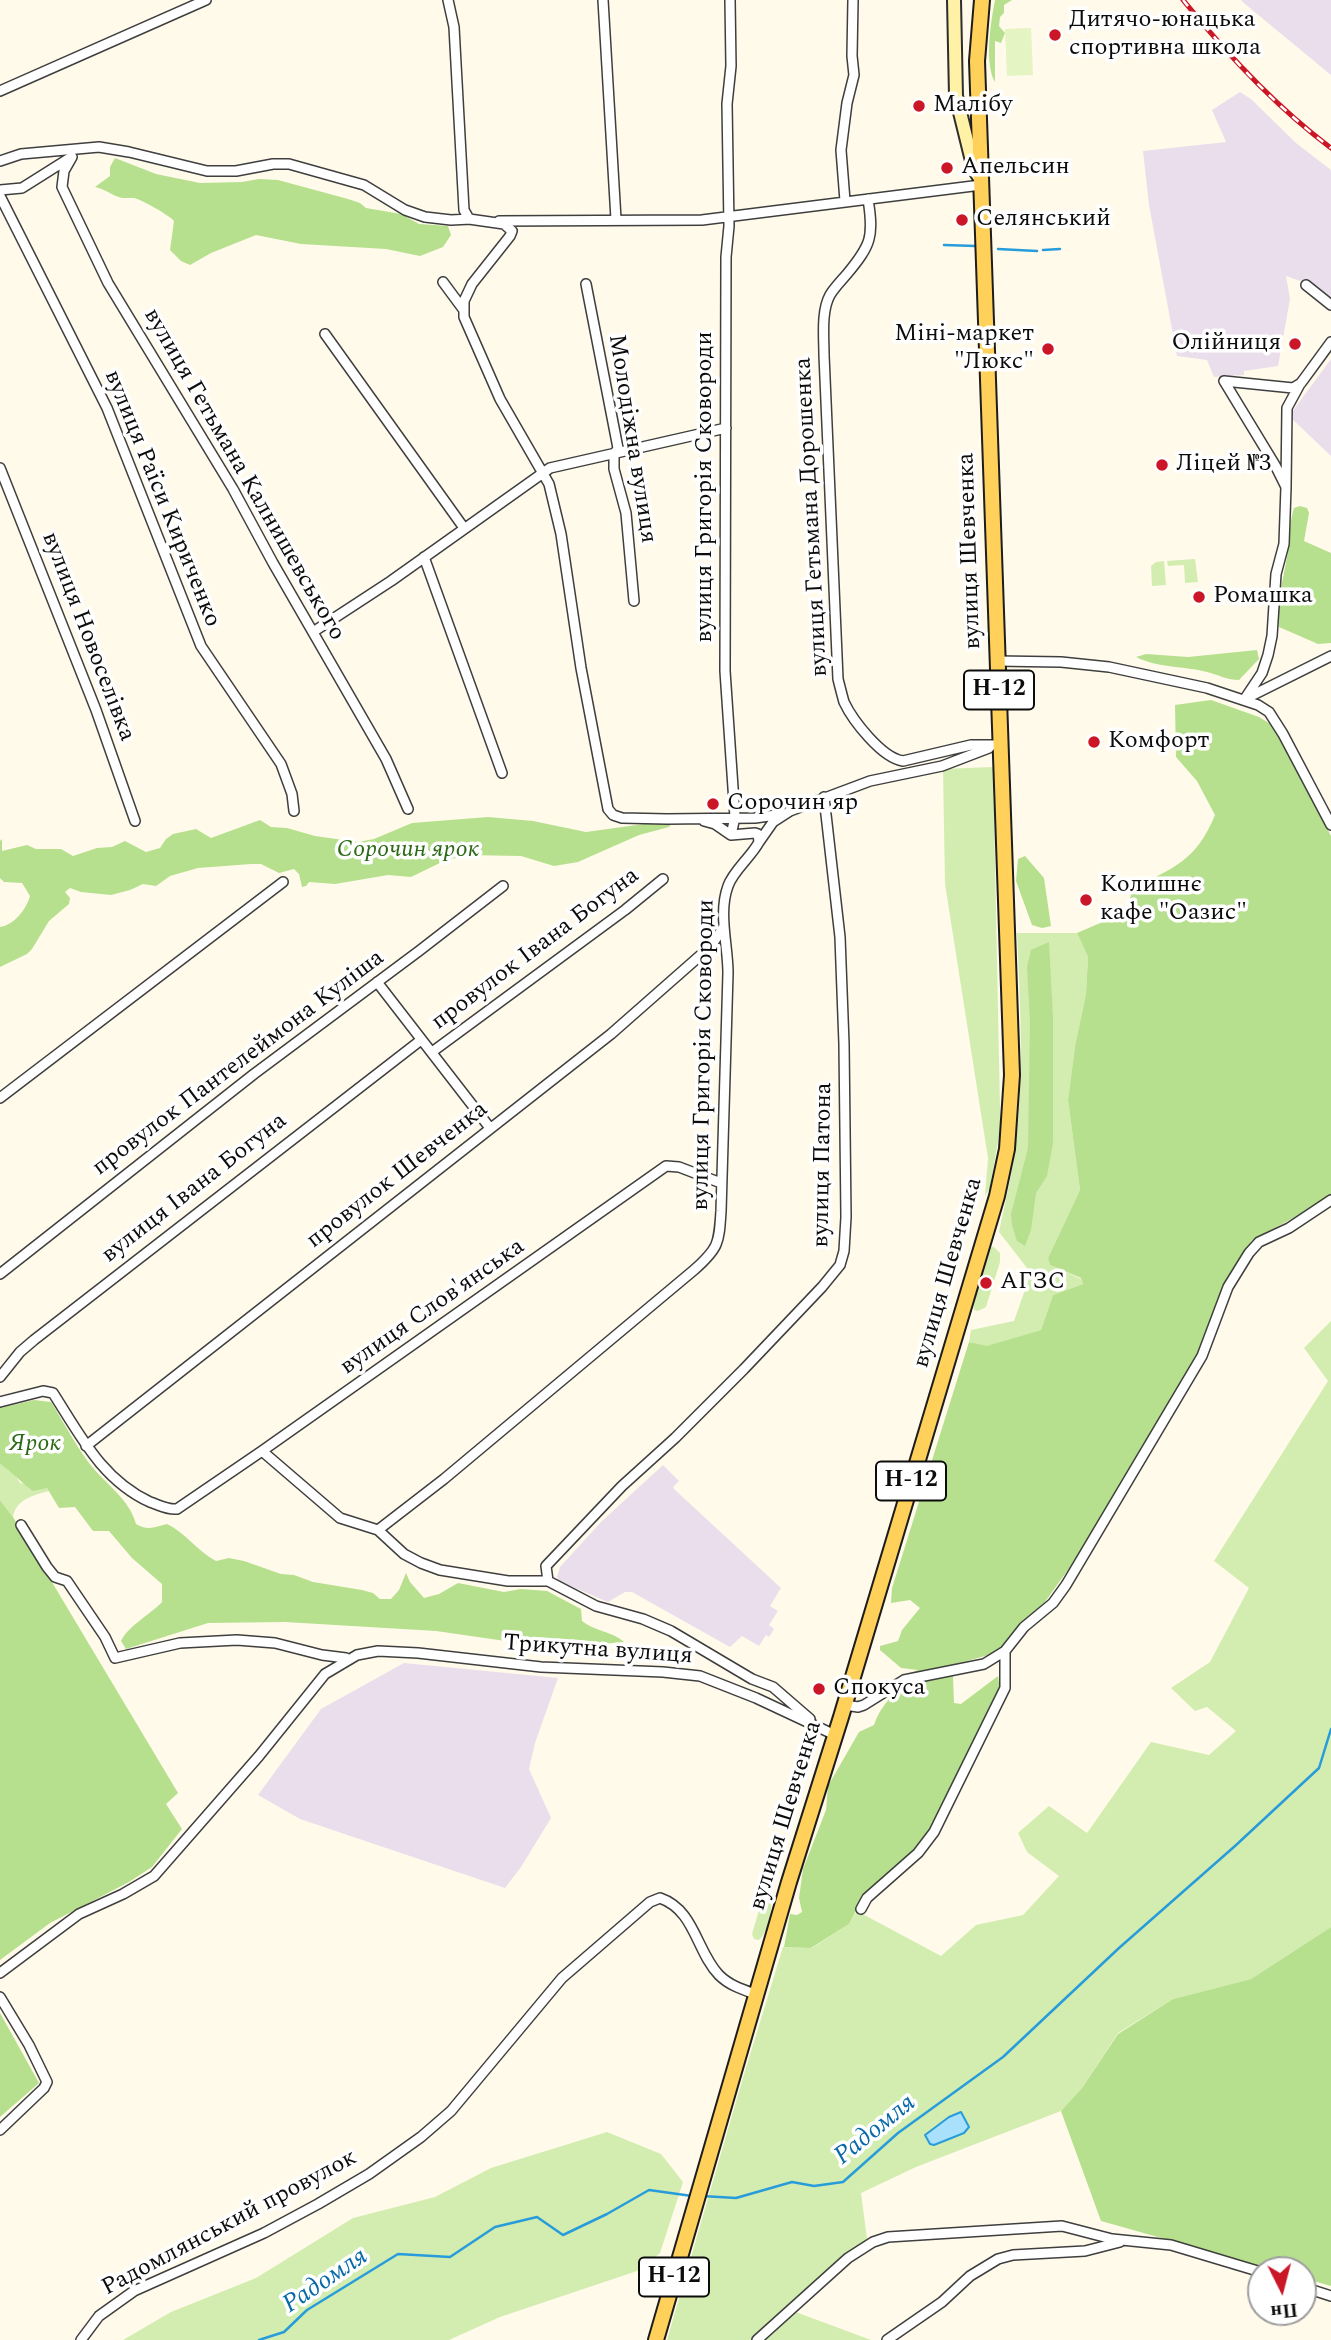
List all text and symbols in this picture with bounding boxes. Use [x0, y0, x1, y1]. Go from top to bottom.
place label: Дитячо-юнацька спортивна школа [1069, 7, 1261, 63]
marker: Дитячо-юнацька спортивна школа [1047, 27, 1063, 43]
place label: Малібу [933, 92, 1013, 120]
marker: Малібу [911, 98, 927, 114]
place label: Апельсин [961, 154, 1070, 182]
marker: Апельсин [939, 160, 955, 176]
place label: Селянський [976, 206, 1111, 234]
marker: Селянський [954, 212, 970, 228]
street label: вулиця Гетьмана Калнишевського [136, 304, 350, 646]
place label: Міні-маркет "Люкс" [894, 321, 1034, 377]
place label: Олійниця [1171, 330, 1281, 358]
street label: вулиця Григорія Сковороди [692, 331, 720, 643]
street label: Молодіжна вулиця [600, 333, 662, 545]
marker: Олійниця [1287, 336, 1303, 352]
marker: Міні-маркет "Люкс" [1040, 341, 1056, 357]
street label: вулиця Гетьмана Дорошенка [790, 357, 836, 677]
street label: вулиця Раїси Кириченко [96, 366, 226, 632]
place label: Ліцей №3 [1176, 451, 1271, 479]
street label: вулиця Шевченка [953, 452, 989, 650]
marker: Ліцей №3 [1154, 457, 1170, 473]
street label: вулиця Новоселівка [34, 528, 140, 746]
place label: Ромашка [1213, 583, 1313, 611]
marker: Ромашка [1191, 589, 1207, 605]
road number: Н-12 [964, 670, 1034, 710]
place label: Комфорт [1108, 728, 1209, 756]
marker: Комфорт [1086, 734, 1102, 750]
place label: Сорочин яр [727, 790, 858, 818]
marker: Сорочин яр [705, 796, 721, 812]
park label: Сорочин ярок [337, 837, 479, 865]
street label: провулок Івана Богуна [426, 862, 646, 1038]
place label: Колишнє кафе "Оазис" [1100, 872, 1247, 928]
marker: Колишнє кафе "Оазис" [1078, 892, 1094, 908]
street label: вулиця Григорія Сковороди [688, 899, 722, 1211]
street label: провулок Пантелеймона Куліша [87, 945, 391, 1183]
street label: вулиця Патона [808, 1082, 840, 1248]
street label: провулок Шевченка [302, 1096, 494, 1256]
street label: вулиця Івана Богуна [97, 1108, 293, 1270]
street label: вулиця Шевченка [908, 1174, 990, 1372]
street label: вулиця Слов'янська [335, 1233, 531, 1383]
place label: АГЗС [1000, 1269, 1065, 1297]
marker: АГЗС [978, 1275, 994, 1291]
park label: Ярок [9, 1431, 61, 1459]
road number: Н-12 [876, 1462, 946, 1500]
street label: Трикутна вулиця [502, 1630, 694, 1672]
place label: Спокуса [833, 1675, 925, 1703]
marker: Спокуса [811, 1681, 827, 1697]
street label: вулиця Шевченка [744, 1718, 830, 1914]
water label: Радомля [829, 2089, 923, 2173]
street label: Радомлянський провулок [98, 2144, 362, 2304]
water label: Радомля [278, 2242, 374, 2322]
north arrow [1247, 2256, 1317, 2326]
road number: Н-12 [639, 2258, 709, 2296]
text: Пн [1269, 2295, 1299, 2326]

